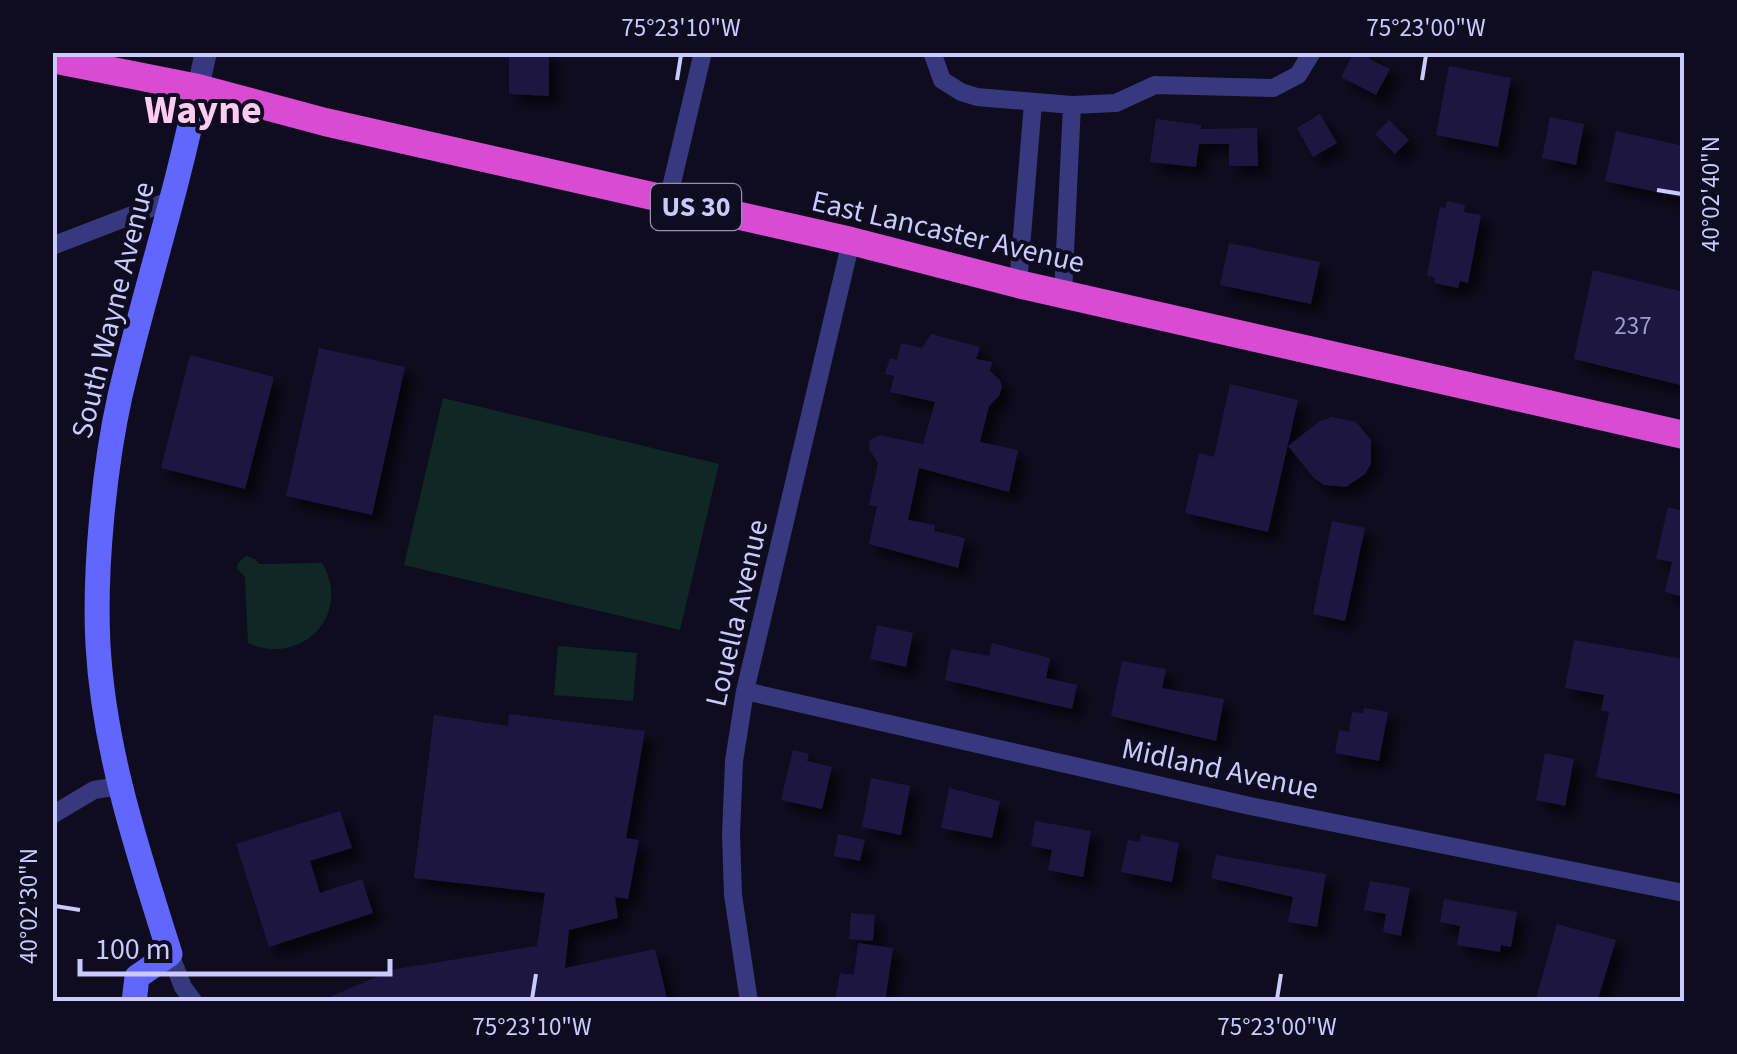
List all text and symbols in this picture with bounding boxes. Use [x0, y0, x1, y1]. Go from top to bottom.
text: 75°23'10"W [621, 10, 741, 46]
text: 75°23'00"W [1366, 10, 1486, 46]
district label: Wayne [144, 82, 262, 139]
text: 40°02'40"N [1693, 136, 1729, 252]
street label: South Wayne Avenue [60, 177, 166, 443]
street label: East Lancaster Avenue [807, 180, 1089, 284]
road number: US 30 [651, 184, 741, 230]
house number: 237 [1614, 308, 1652, 344]
street label: Louella Avenue [695, 515, 779, 711]
street label: Midland Avenue [1118, 727, 1322, 811]
text: 40°02'30"N [11, 848, 47, 964]
scale bar [80, 914, 390, 976]
text: 100 m [95, 928, 171, 971]
text: 75°23'10"W [472, 1009, 592, 1045]
text: 75°23'00"W [1217, 1009, 1337, 1045]

